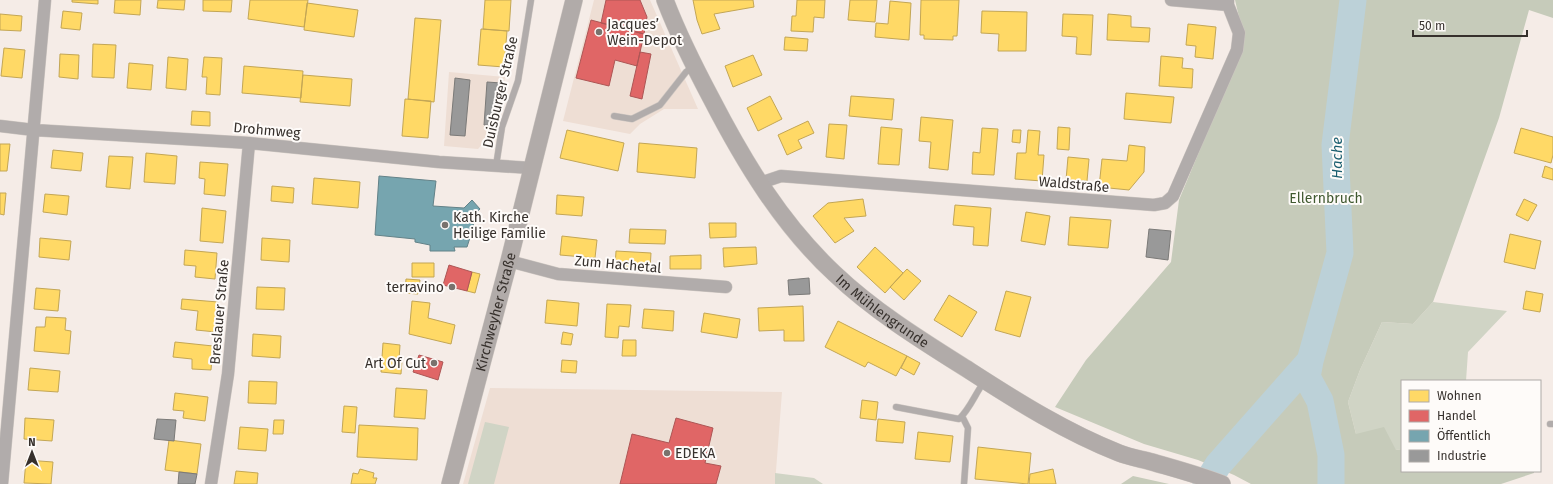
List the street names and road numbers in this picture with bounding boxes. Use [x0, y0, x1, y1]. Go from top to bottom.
street label: Duisburger Straße [479, 35, 522, 150]
street label: Drohmweg [233, 119, 302, 142]
street label: Waldstraße [1038, 173, 1110, 196]
street label: Kirchweyher Straße [472, 251, 520, 374]
street label: Zum Hachetal [574, 252, 662, 277]
street label: Breslauer Straße [206, 259, 233, 365]
street label: Im Mühlengrunde [832, 271, 932, 352]

